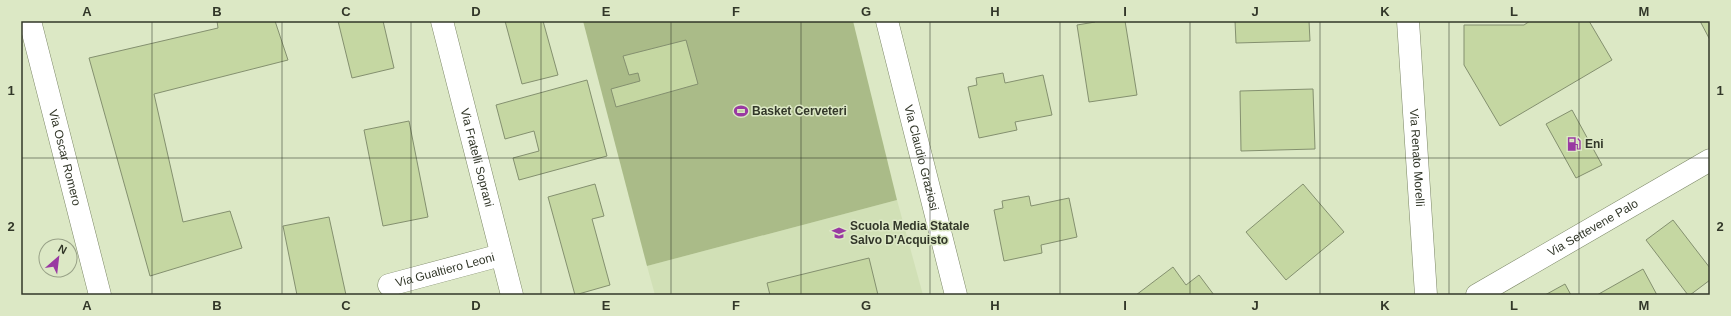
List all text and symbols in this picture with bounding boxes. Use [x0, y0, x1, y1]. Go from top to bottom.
text: A [82, 4, 92, 19]
text: B [212, 4, 222, 19]
text: C [341, 4, 351, 19]
text: D [471, 4, 481, 19]
text: E [602, 4, 611, 19]
text: F [732, 4, 740, 19]
text: G [861, 4, 871, 19]
text: H [990, 4, 1000, 19]
text: I [1123, 4, 1127, 19]
text: J [1251, 4, 1259, 19]
text: K [1380, 4, 1390, 19]
text: L [1510, 4, 1518, 19]
text: M [1639, 4, 1649, 19]
text: 1 [7, 83, 15, 98]
text: 1 [1716, 83, 1724, 98]
sports icon: Basket Cerveteri [733, 103, 749, 119]
street label: Via Claudio Graziosi [901, 103, 941, 212]
place label: Basket Cerveteri [752, 104, 847, 118]
street label: Via Fratelli Soprani [458, 107, 496, 208]
street label: Via Oscar Romero [46, 108, 84, 207]
street label: Via Renato Morelli [1407, 108, 1427, 207]
fuel station icon: Eni [1566, 136, 1582, 152]
place label: Eni [1585, 137, 1604, 151]
street label: Via Settevene Palo [1545, 196, 1641, 259]
text: 2 [7, 219, 15, 234]
place label: Scuola Media Statale Salvo D'Acquisto [850, 219, 970, 247]
text: 2 [1716, 219, 1724, 234]
school or university icon: Scuola Media Statale Salvo D'Acquisto [831, 225, 847, 241]
north arrow [38, 238, 78, 278]
text: N [56, 242, 69, 256]
street label: Via Gualtiero Leoni [394, 250, 496, 290]
text: A [82, 298, 92, 313]
text: B [212, 298, 222, 313]
text: C [341, 298, 351, 313]
text: D [471, 298, 481, 313]
text: E [602, 298, 611, 313]
text: F [732, 298, 740, 313]
text: G [861, 298, 871, 313]
text: H [990, 298, 1000, 313]
text: I [1123, 298, 1127, 313]
text: J [1251, 298, 1259, 313]
text: K [1380, 298, 1390, 313]
text: L [1510, 298, 1518, 313]
text: M [1639, 298, 1649, 313]

